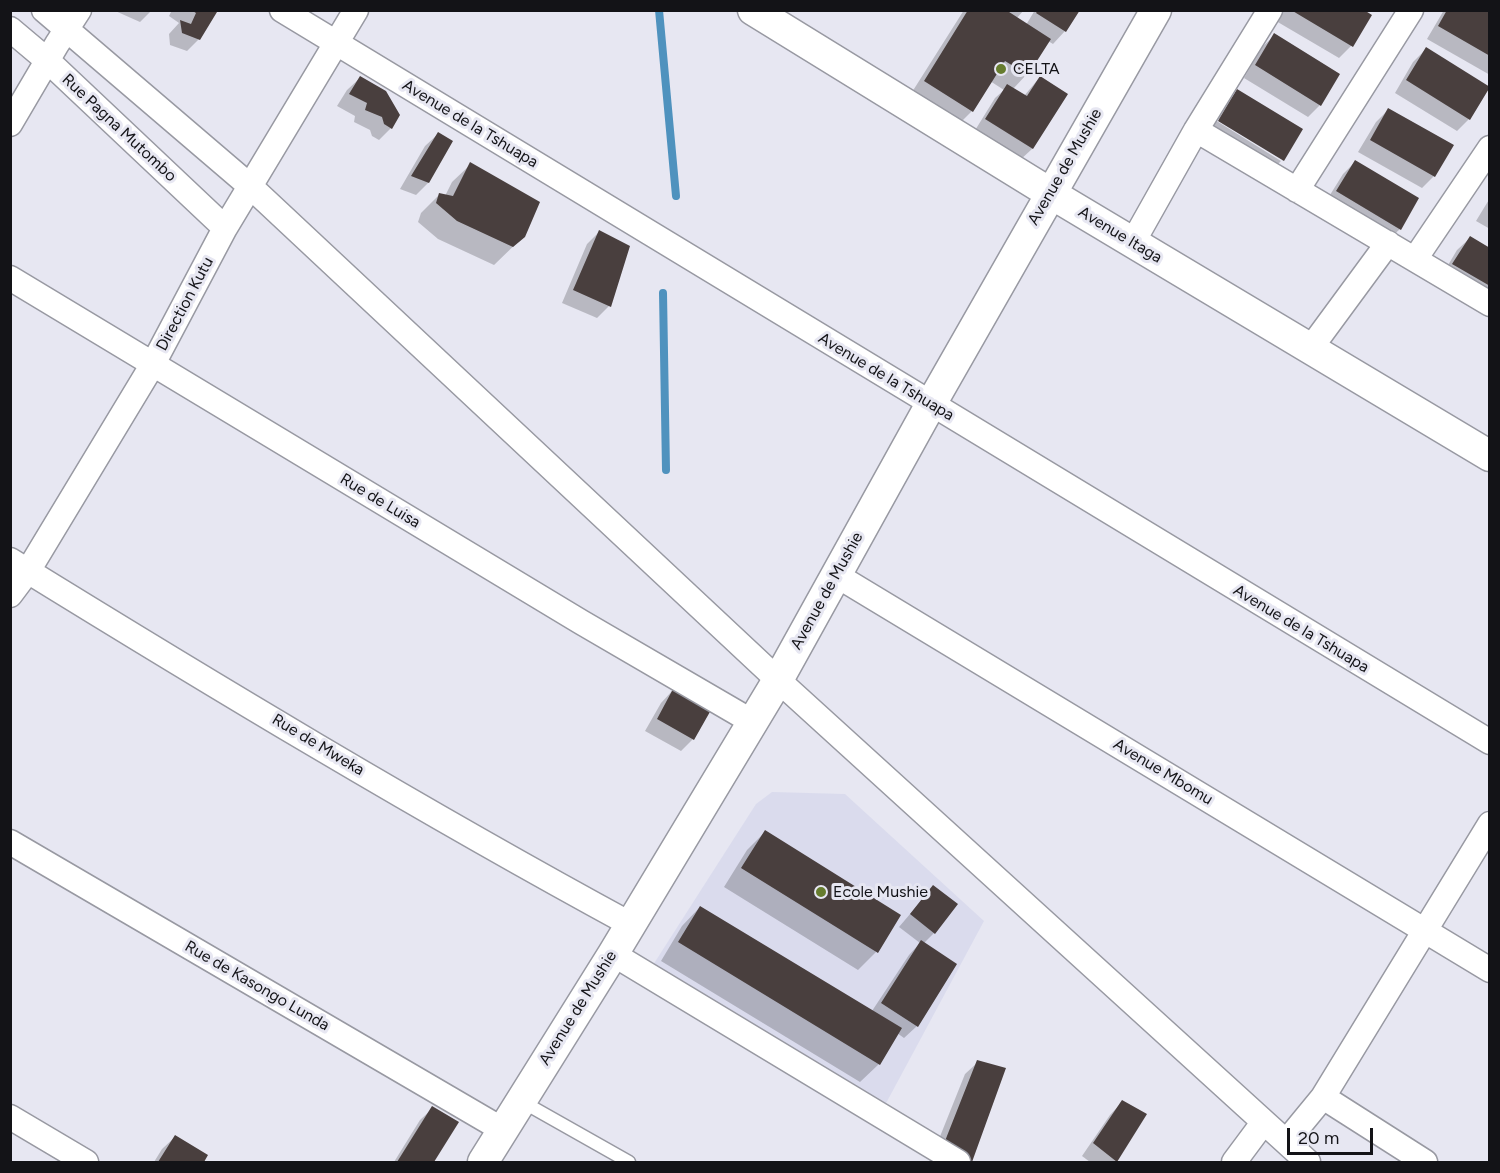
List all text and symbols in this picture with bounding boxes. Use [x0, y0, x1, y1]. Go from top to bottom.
place label: CELTA [1013, 59, 1060, 79]
marker: CELTA [994, 62, 1008, 76]
street label: Rue Pagna Mutombo [58, 70, 180, 186]
street label: Avenue de la Tshuapa [399, 76, 541, 172]
street label: Avenue de Mushie [1024, 105, 1106, 229]
street label: Avenue Itaga [1075, 203, 1165, 267]
street label: Direction Kutu [152, 254, 218, 354]
street label: Avenue de la Tshuapa [815, 329, 957, 425]
street label: Rue de Luisa [336, 470, 424, 532]
street label: Avenue de Mushie [787, 529, 867, 653]
street label: Avenue de la Tshuapa [1230, 581, 1372, 677]
street label: Rue de Mweka [268, 710, 368, 780]
street label: Avenue Mbomu [1110, 735, 1216, 809]
place label: Ecole Mushie [833, 882, 928, 902]
marker: Ecole Mushie [814, 885, 828, 899]
street label: Rue de Kasongo Lunda [181, 937, 333, 1035]
street label: Avenue de Mushie [535, 947, 621, 1069]
scale bar [1290, 1116, 1376, 1154]
text: 20 m [1298, 1127, 1339, 1149]

